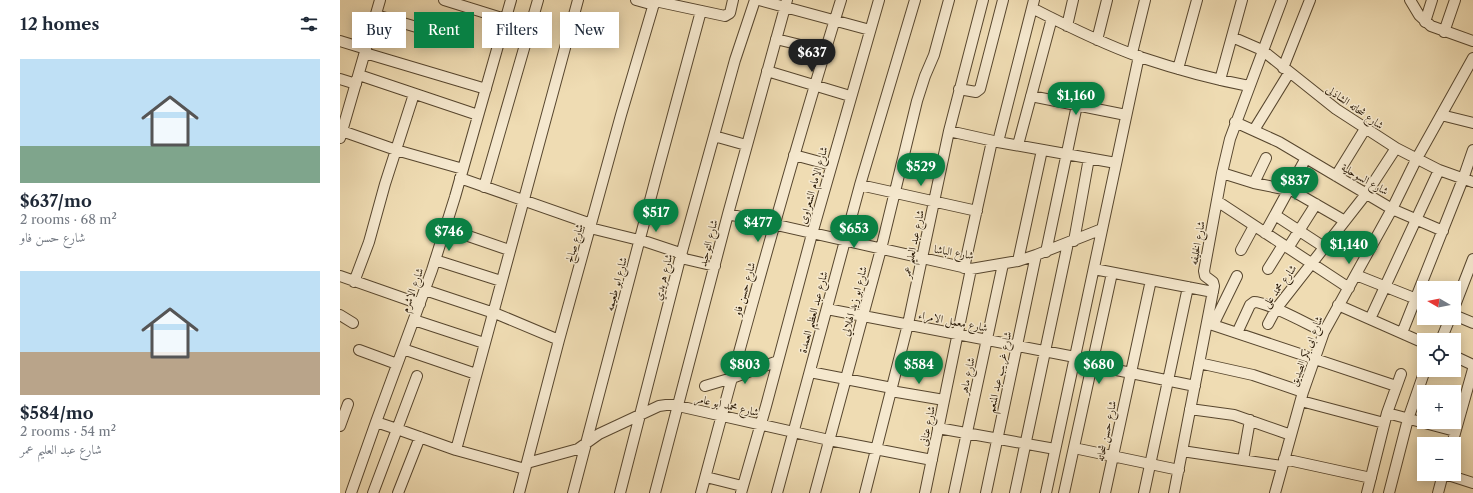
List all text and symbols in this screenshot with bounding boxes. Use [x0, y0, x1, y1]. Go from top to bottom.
chip: Buy [352, 12, 406, 48]
chip: Rent [414, 12, 474, 48]
chip: Filters [482, 12, 552, 48]
chip: New [560, 12, 619, 48]
icon: filters [298, 13, 320, 35]
text: 12 homes [20, 14, 99, 34]
pin: $637 [788, 39, 836, 73]
text: $637 [797, 44, 827, 60]
pin: $1,160 [1043, 82, 1109, 116]
street label: شارع شحاته الشاذلى [1322, 82, 1387, 135]
icon: home [134, 85, 206, 157]
text: $1,160 [1057, 87, 1095, 103]
street label: شارع الإمام الشعراوى [795, 145, 834, 226]
pin: $529 [897, 153, 945, 187]
text: $529 [906, 158, 936, 174]
street label: شارع السوحلية [1337, 160, 1391, 201]
pin: $837 [1271, 167, 1319, 201]
text: $837 [1280, 172, 1310, 188]
text: $637/mo [20, 191, 92, 211]
pin: $517 [632, 199, 680, 233]
text: $517 [642, 204, 670, 220]
pin: $477 [734, 209, 782, 243]
street label: شارع عبد العليم عمر [899, 209, 931, 281]
text: 2 rooms · 68 m² [20, 211, 117, 227]
text: $477 [744, 214, 772, 230]
pin: $653 [830, 215, 878, 249]
pin: $746 [425, 218, 473, 252]
street label: شارع التوحيد [695, 218, 723, 269]
text: $653 [839, 220, 869, 236]
street label: شارع الخليفه [1186, 220, 1211, 267]
street label: شارع صالح [562, 222, 589, 265]
text: $746 [434, 223, 464, 239]
text: شارع حسن فاو [20, 229, 85, 245]
pin: $1,140 [1316, 231, 1382, 265]
text: $1,140 [1330, 236, 1368, 252]
street label: شارع الباشا [932, 242, 975, 265]
street label: شارع هريدي [650, 252, 678, 302]
street label: شارع ابو طعيمه [602, 255, 633, 313]
street label: شارع حسن فاو [729, 260, 761, 319]
street label: شارع محمد على [1259, 262, 1302, 312]
street label: شارع ابو زيد الهلالي [838, 265, 873, 338]
street label: شارع الاشرم [397, 266, 429, 315]
street label: شارع عبد العظيم العمدة [795, 270, 835, 356]
north arrow [1417, 281, 1461, 325]
map controls [1417, 281, 1461, 481]
icon: home [134, 297, 206, 369]
street label: شارع معمل الامراء [916, 307, 989, 338]
street label: شارع ابى بكر الصديق [1286, 314, 1329, 389]
street label: شارع غريب عبد المنعم [984, 330, 1018, 415]
button: locate [1417, 333, 1461, 377]
pin: $803 [721, 351, 769, 385]
pin: $584 [895, 351, 943, 385]
pin: $680 [1075, 351, 1123, 385]
text: $803 [730, 356, 760, 372]
text: $584 [904, 356, 934, 372]
street label: شارع ماهر [956, 356, 981, 397]
text: $680 [1083, 356, 1115, 372]
button: + [1417, 385, 1461, 429]
street label: شارع محمد ابو عامر [693, 391, 760, 422]
street label: شارع حسن شحاته [1093, 399, 1122, 463]
text: $584/mo [20, 403, 94, 423]
street label: شارع عنانى [916, 405, 941, 448]
text: 2 rooms · 54 m² [20, 423, 116, 439]
button: − [1417, 437, 1461, 481]
text: شارع عبد العليم عمر [20, 441, 102, 457]

